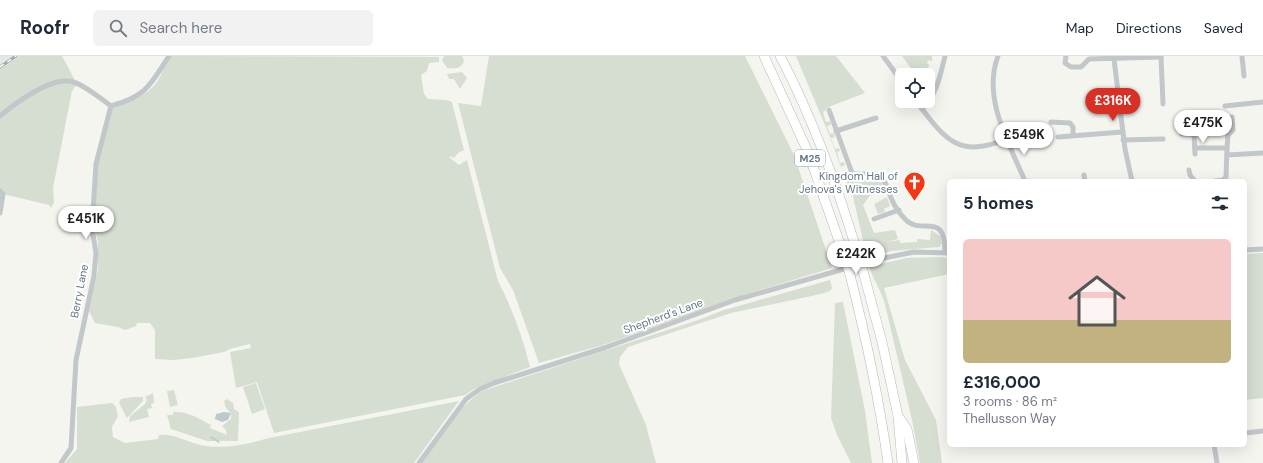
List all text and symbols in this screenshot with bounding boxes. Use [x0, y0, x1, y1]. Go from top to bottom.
search box [93, 10, 373, 46]
text: Roofr [20, 15, 69, 40]
icon: search [107, 17, 129, 39]
text: Search here [139, 18, 222, 38]
text: Map [1066, 19, 1094, 37]
text: Directions [1116, 19, 1182, 37]
text: Saved [1204, 19, 1243, 37]
map controls [895, 68, 935, 108]
button: locate [895, 68, 935, 108]
pin: £316K [1085, 88, 1141, 122]
text: £316K [1094, 92, 1132, 109]
pin: £475K [1175, 110, 1231, 144]
text: £475K [1183, 114, 1223, 131]
pin: £549K [996, 122, 1052, 156]
text: £549K [1003, 126, 1045, 143]
road number: M25 [795, 150, 825, 166]
place label: Kingdom Hall of Jehova's Witnesses [799, 169, 898, 196]
church icon: Kingdom Hall of Jehova's Witnesses [901, 169, 927, 202]
text: 5 homes [963, 192, 1034, 214]
icon: filters [1209, 192, 1231, 214]
pin: £451K [58, 206, 114, 240]
text: £451K [67, 210, 105, 227]
pin: £242K [828, 241, 884, 275]
text: £242K [836, 245, 876, 262]
street label: Berry Lane [67, 263, 91, 319]
icon: home [1061, 265, 1133, 337]
street label: Shepherd's Lane [621, 295, 705, 337]
text: £316,000 [963, 371, 1041, 393]
text: 3 rooms · 86 m² [963, 393, 1057, 410]
text: Thellusson Way [963, 410, 1056, 427]

